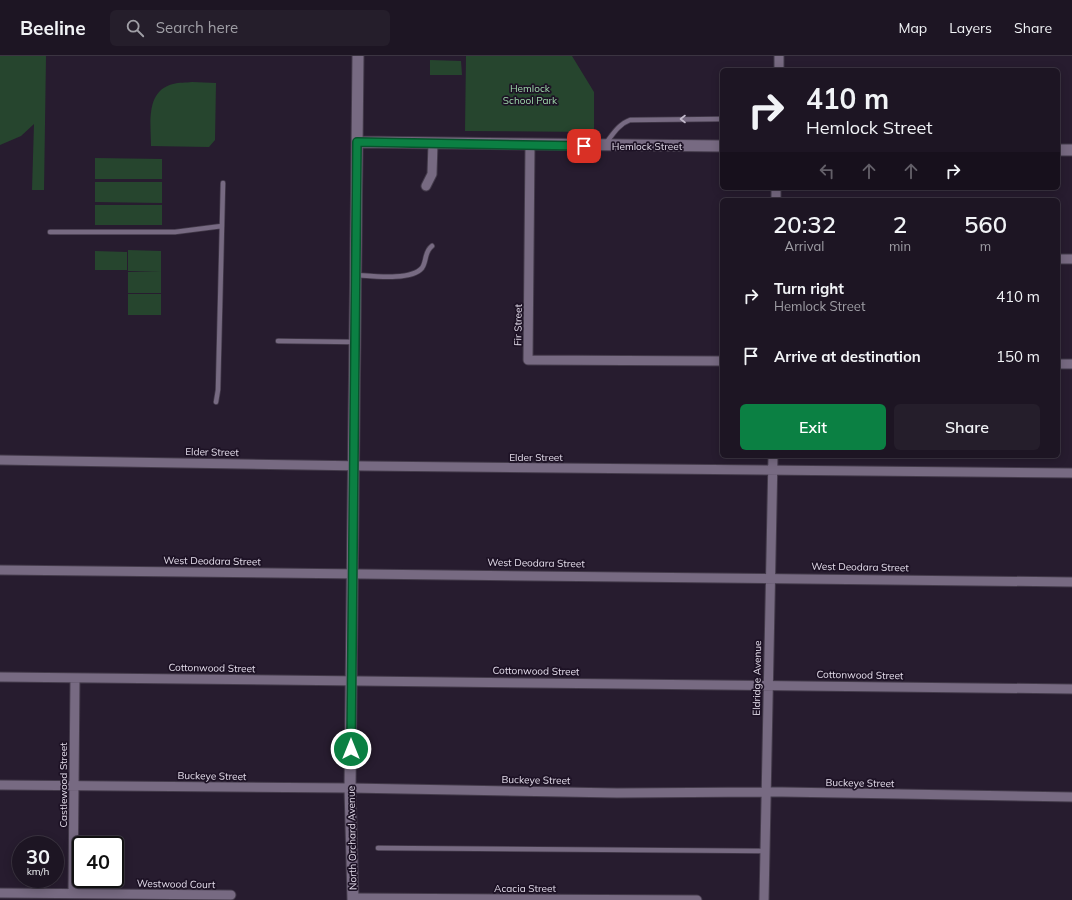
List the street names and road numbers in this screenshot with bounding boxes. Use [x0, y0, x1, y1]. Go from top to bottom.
street label: Hemlock Street [612, 140, 683, 153]
street label: Fir Street [511, 303, 525, 346]
street label: Elder Street [185, 445, 239, 459]
street label: Elder Street [509, 451, 563, 464]
street label: West Deodara Street [163, 554, 261, 568]
street label: West Deodara Street [487, 556, 585, 570]
street label: West Deodara Street [811, 560, 909, 574]
street label: Eldridge Avenue [750, 640, 764, 716]
street label: Cottonwood Street [168, 661, 256, 675]
street label: Cottonwood Street [492, 664, 580, 678]
street label: Cottonwood Street [816, 668, 904, 682]
street label: Castlewood Street [57, 742, 70, 828]
street label: Buckeye Street [177, 769, 247, 783]
street label: Buckeye Street [501, 773, 571, 787]
street label: Buckeye Street [825, 776, 895, 790]
street label: North Orchard Avenue [345, 786, 359, 890]
street label: Westwood Court [137, 877, 216, 891]
street label: Acacia Street [494, 882, 556, 895]

